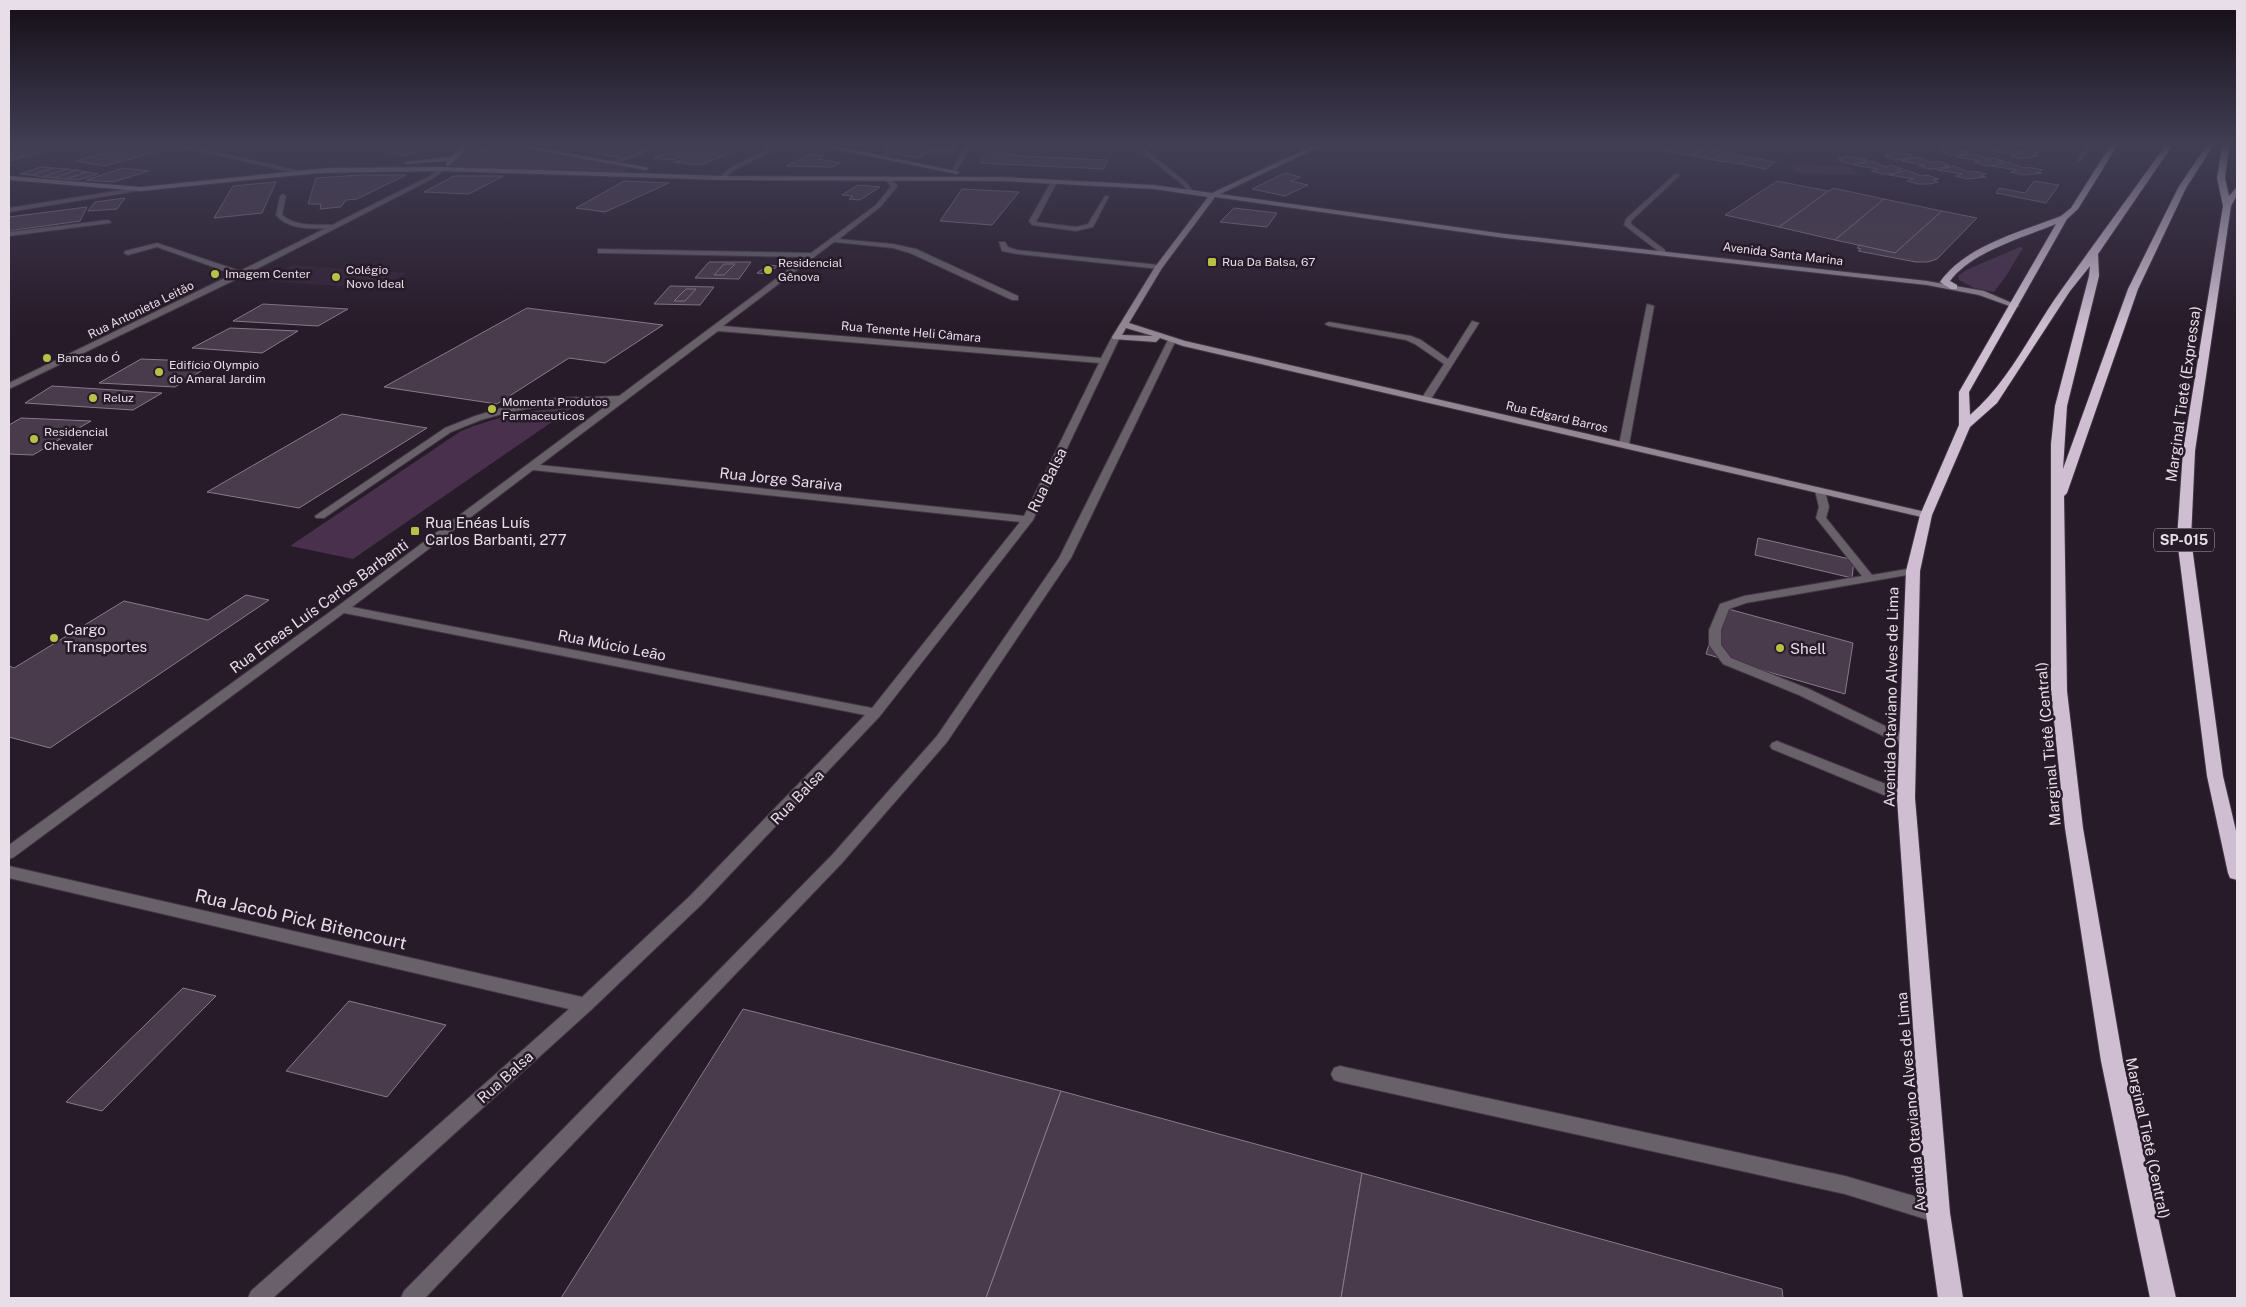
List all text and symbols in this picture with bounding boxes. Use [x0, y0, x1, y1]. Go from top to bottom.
street label: Avenida Santa Marina [1722, 240, 1844, 268]
place label: Rua Da Balsa, 67 [1222, 255, 1315, 269]
place label: Residencial Gênova [778, 256, 843, 284]
marker: Rua Da Balsa, 67 [1206, 256, 1218, 268]
place label: Colégio Novo Ideal [346, 263, 405, 291]
marker: Residencial Gênova [762, 264, 774, 276]
place label: Imagem Center [225, 267, 311, 281]
marker: Imagem Center [209, 268, 221, 280]
marker: Colégio Novo Ideal [330, 271, 342, 283]
street label: Rua Antonieta Leitão [86, 278, 196, 342]
street label: Marginal Tietê (Expressa) [2162, 305, 2204, 483]
street label: Rua Tenente Heli Câmara [840, 319, 982, 345]
place label: Banca do Ó [57, 351, 120, 365]
marker: Banca do Ó [41, 352, 53, 364]
place label: Edifício Olympio do Amaral Jardim [169, 358, 266, 386]
marker: Edifício Olympio do Amaral Jardim [153, 366, 165, 378]
place label: Reluz [103, 391, 134, 405]
marker: Reluz [87, 392, 99, 404]
place label: Momenta Produtos Farmaceuticos [502, 395, 608, 423]
street label: Rua Edgard Barros [1505, 398, 1609, 436]
marker: Momenta Produtos Farmaceuticos [486, 403, 498, 415]
place label: Residencial Chevaler [44, 425, 109, 453]
marker: Residencial Chevaler [28, 433, 40, 445]
street label: Rua Balsa [1024, 445, 1070, 515]
street label: Rua Jorge Saraiva [719, 464, 843, 494]
place label: Rua Enéas Luís Carlos Barbanti, 277 [425, 514, 567, 548]
marker: Rua Enéas Luís Carlos Barbanti, 277 [409, 525, 421, 537]
road number: SP-015 [2154, 528, 2214, 552]
street label: Rua Eneas Luís Carlos Barbanti [227, 536, 411, 676]
street label: Avenida Otaviano Alves de Lima [1881, 587, 1901, 807]
place label: Cargo Transportes [64, 621, 147, 655]
street label: Rua Múcio Leão [556, 626, 668, 664]
marker: Cargo Transportes [48, 632, 60, 644]
place label: Shell [1790, 640, 1826, 657]
marker: Shell [1774, 642, 1786, 654]
street label: Marginal Tietê (Central) [2032, 661, 2064, 827]
street label: Rua Balsa [767, 766, 827, 828]
street label: Rua Jacob Pick Bitencourt [193, 884, 409, 954]
street label: Avenida Otaviano Alves de Lima [1893, 991, 1929, 1213]
street label: Rua Balsa [474, 1048, 536, 1106]
street label: Marginal Tietê (Central) [2123, 1056, 2173, 1220]

